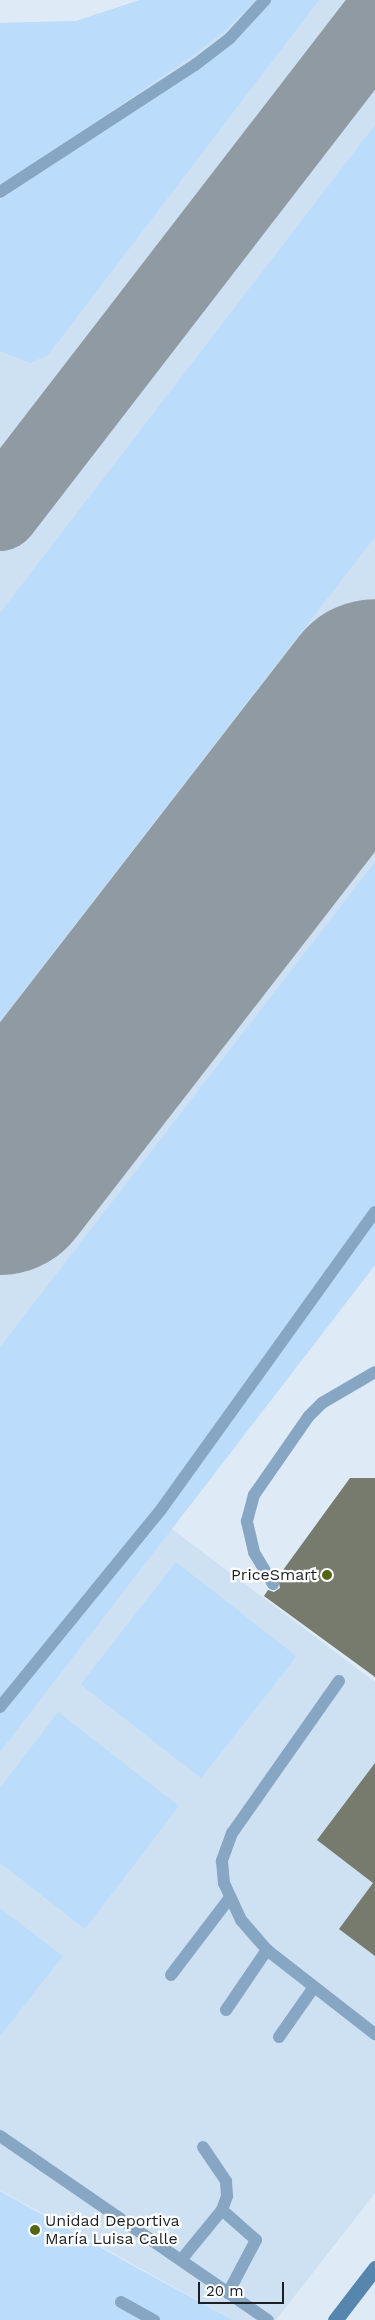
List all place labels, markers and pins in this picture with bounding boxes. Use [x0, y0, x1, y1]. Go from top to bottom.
place label: PriceSmart [231, 1565, 317, 1585]
marker: PriceSmart [321, 1569, 333, 1581]
place label: Unidad Deportiva María Luisa Calle [45, 2211, 180, 2249]
marker: Unidad Deportiva María Luisa Calle [29, 2224, 41, 2236]

